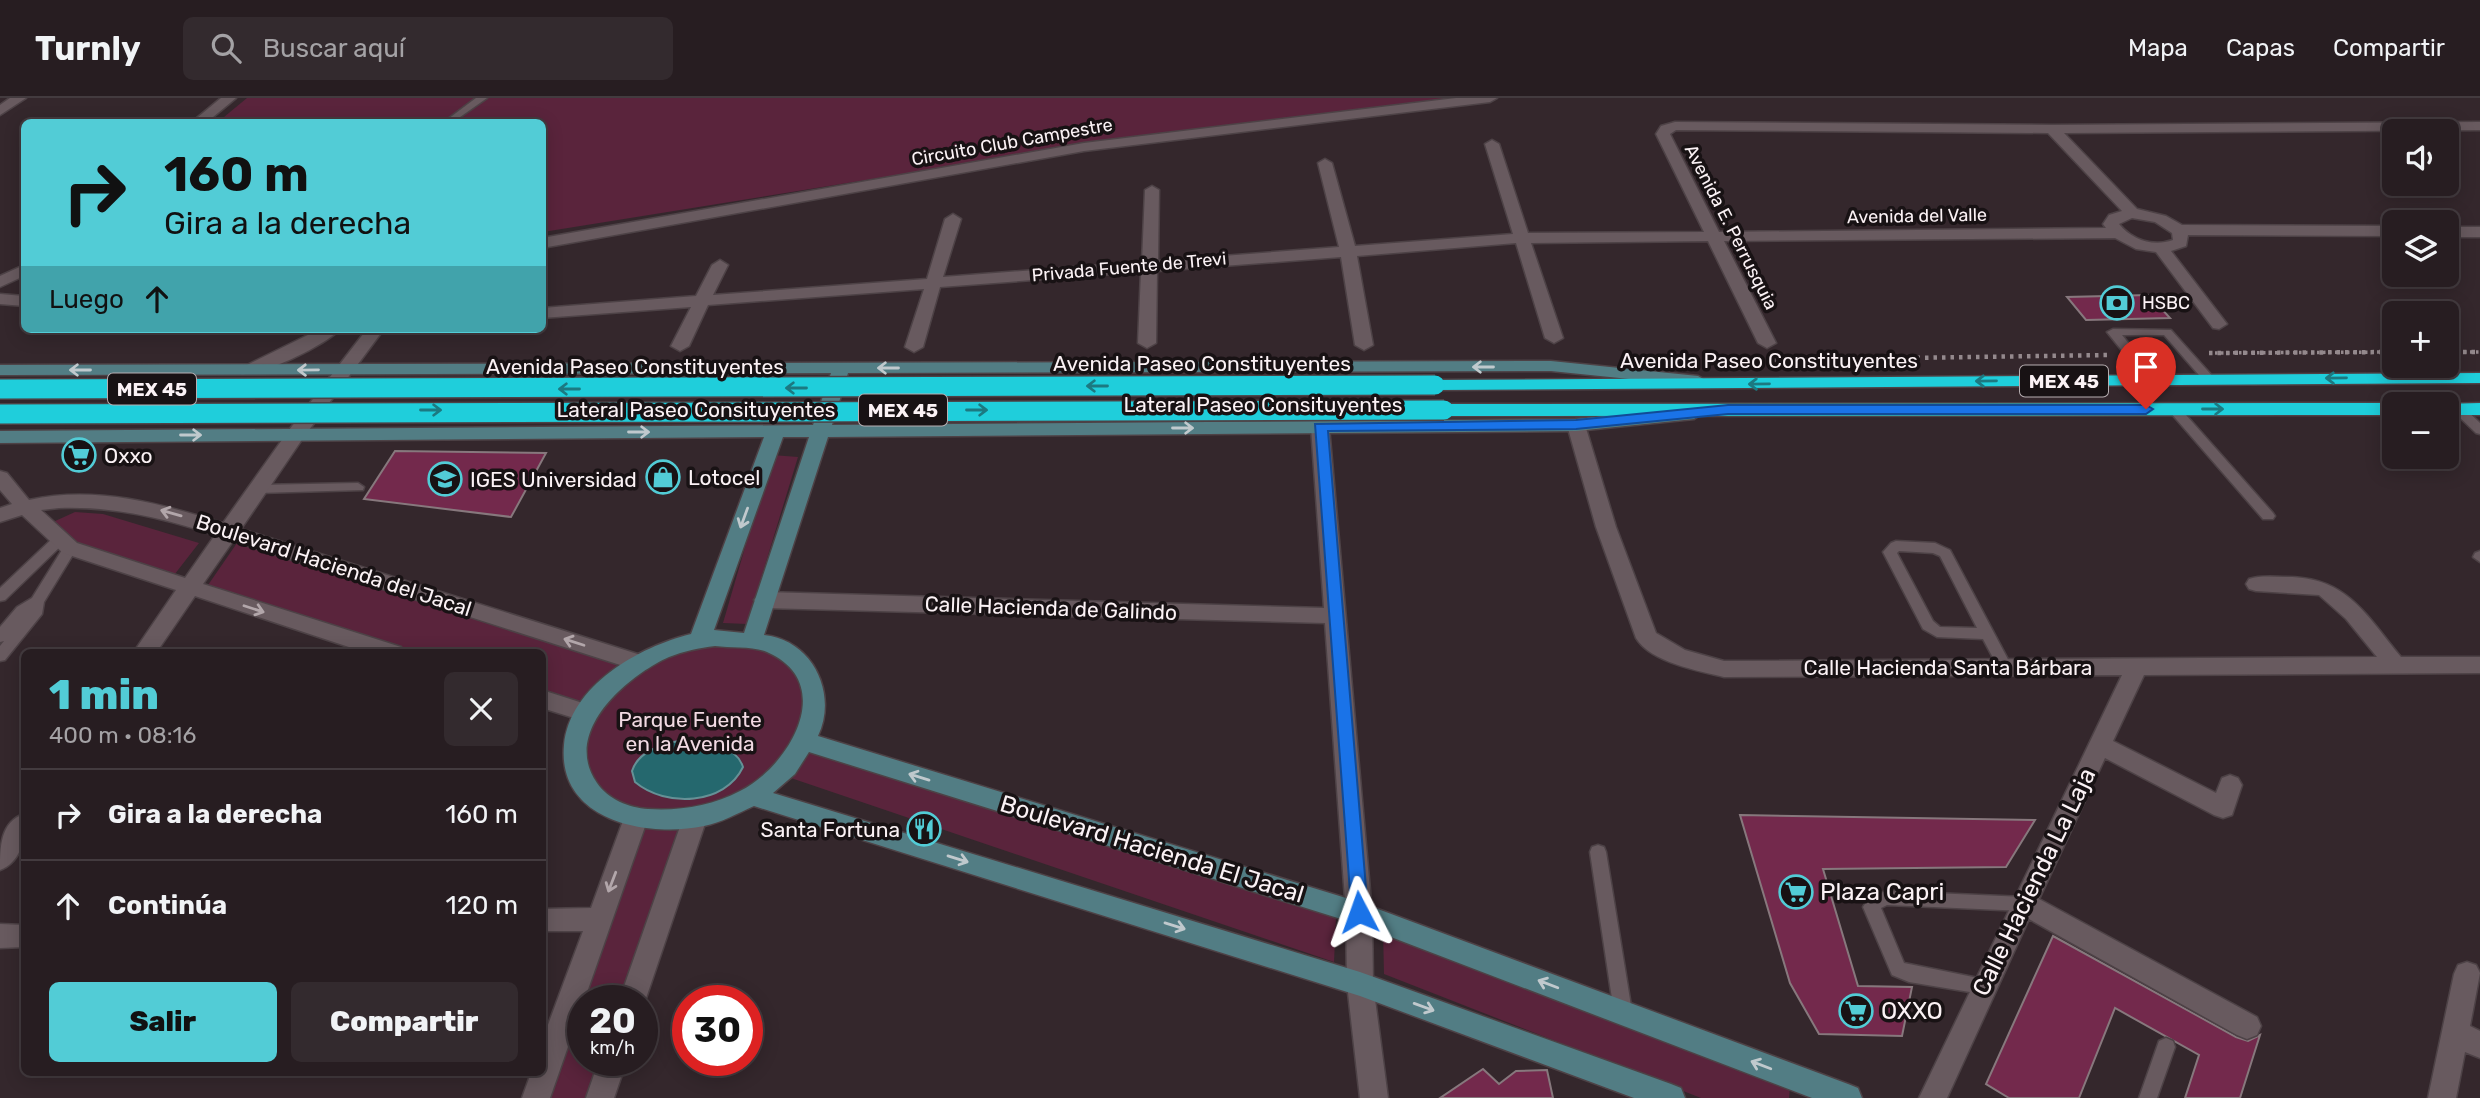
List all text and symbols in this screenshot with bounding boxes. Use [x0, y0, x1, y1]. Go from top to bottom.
search box [183, 17, 673, 80]
text: Turnly [35, 29, 141, 68]
icon: search [207, 29, 245, 67]
text: Buscar aquí [263, 33, 405, 64]
text: Mapa [2128, 34, 2188, 62]
text: Capas [2226, 34, 2295, 62]
text: Compartir [2333, 34, 2445, 62]
street label: Circuito Club Campestre [910, 113, 1114, 171]
map controls [2382, 119, 2459, 469]
button: sound [2382, 119, 2459, 196]
street label: Avenida E. Perrusquia [1680, 141, 1782, 313]
text: 160 m [164, 145, 309, 203]
icon: right [49, 147, 140, 238]
text: Gira a la derecha [164, 204, 411, 242]
street label: Avenida del Valle [1847, 204, 1987, 228]
button: layers [2382, 210, 2459, 287]
street label: Privada Fuente de Trevi [1031, 248, 1227, 286]
icon: ahead [138, 280, 176, 318]
text: Luego [49, 284, 124, 315]
bank icon: HSBC [2098, 284, 2136, 322]
place label: HSBC [2142, 292, 2190, 314]
button: + [2382, 301, 2459, 378]
pin [2116, 337, 2176, 409]
street label: Avenida Paseo Constituyentes [1620, 348, 1918, 373]
icon: arrive [2127, 348, 2165, 386]
street label: Avenida Paseo Constituyentes [1053, 351, 1351, 376]
street label: Avenida Paseo Constituyentes [486, 354, 784, 379]
one-way arrow [1472, 360, 1495, 374]
one-way arrow [877, 361, 900, 375]
one-way arrow [69, 363, 92, 377]
one-way arrow [297, 363, 320, 376]
road number: MEX 45 [2020, 366, 2108, 396]
one-way arrow [2325, 371, 2348, 385]
road number: MEX 45 [108, 374, 196, 404]
one-way arrow [1975, 375, 1998, 388]
one-way arrow [1748, 377, 1771, 390]
one-way arrow [1086, 379, 1109, 393]
one-way arrow [785, 381, 808, 395]
one-way arrow [557, 382, 580, 396]
street label: Lateral Paseo Consituyentes [1123, 392, 1403, 417]
button: − [2382, 392, 2459, 469]
road number: MEX 45 [859, 394, 947, 426]
street label: Lateral Paseo Consituyentes [556, 397, 836, 422]
one-way arrow [2201, 402, 2224, 416]
one-way arrow [419, 403, 442, 417]
one-way arrow [965, 403, 988, 417]
one-way arrow [1171, 421, 1194, 435]
one-way arrow [627, 425, 650, 439]
one-way arrow [179, 428, 202, 442]
supermarket icon: Oxxo [60, 436, 98, 474]
place label: Oxxo [104, 443, 153, 468]
shop icon: Lotocel [644, 458, 682, 496]
school or university icon: IGES Universidad [426, 460, 464, 498]
place label: Lotocel [688, 465, 760, 490]
place label: IGES Universidad [470, 467, 637, 492]
one-way arrow [160, 506, 182, 519]
one-way arrow [736, 506, 749, 528]
street label: Boulevard Hacienda del Jacal [193, 509, 475, 621]
street label: Calle Hacienda de Galindo [924, 591, 1178, 625]
one-way arrow [243, 603, 265, 616]
one-way arrow [563, 635, 585, 648]
street label: Calle Hacienda Santa Bárbara [1804, 655, 2092, 680]
text: 1 min [49, 670, 159, 720]
button: close [444, 672, 518, 746]
park label: Parque Fuente en la Avenida [618, 707, 762, 756]
text: 400 m · 08:16 [49, 721, 196, 749]
street label: Calle Hacienda La Laja [1967, 763, 2101, 1001]
one-way arrow [908, 769, 930, 782]
street label: Boulevard Hacienda El Jacal [997, 789, 1307, 909]
icon: right [49, 796, 87, 834]
text: Gira a la derecha [108, 799, 322, 830]
text: 160 m [445, 799, 518, 830]
restaurant icon: Santa Fortuna [905, 810, 943, 848]
place label: Santa Fortuna [761, 817, 900, 842]
one-way arrow [947, 854, 969, 867]
one-way arrow [605, 870, 617, 892]
supermarket icon: Plaza Capri [1777, 873, 1815, 911]
position arrow [1322, 875, 1396, 949]
place label: Plaza Capri [1820, 878, 1944, 906]
icon: ahead [49, 887, 87, 925]
text: Continúa [108, 890, 227, 921]
text: 120 m [446, 890, 518, 921]
one-way arrow [1164, 921, 1186, 934]
one-way arrow [1538, 977, 1560, 990]
button: Salir [49, 982, 277, 1062]
button: Compartir [291, 982, 518, 1062]
speed limit sign: 30 [672, 985, 763, 1076]
supermarket icon: OXXO [1837, 992, 1875, 1030]
place label: OXXO [1881, 997, 1943, 1025]
text: 20 [589, 1000, 636, 1042]
one-way arrow [1413, 1002, 1435, 1014]
text: km/h [590, 1037, 635, 1059]
one-way arrow [1750, 1058, 1772, 1070]

